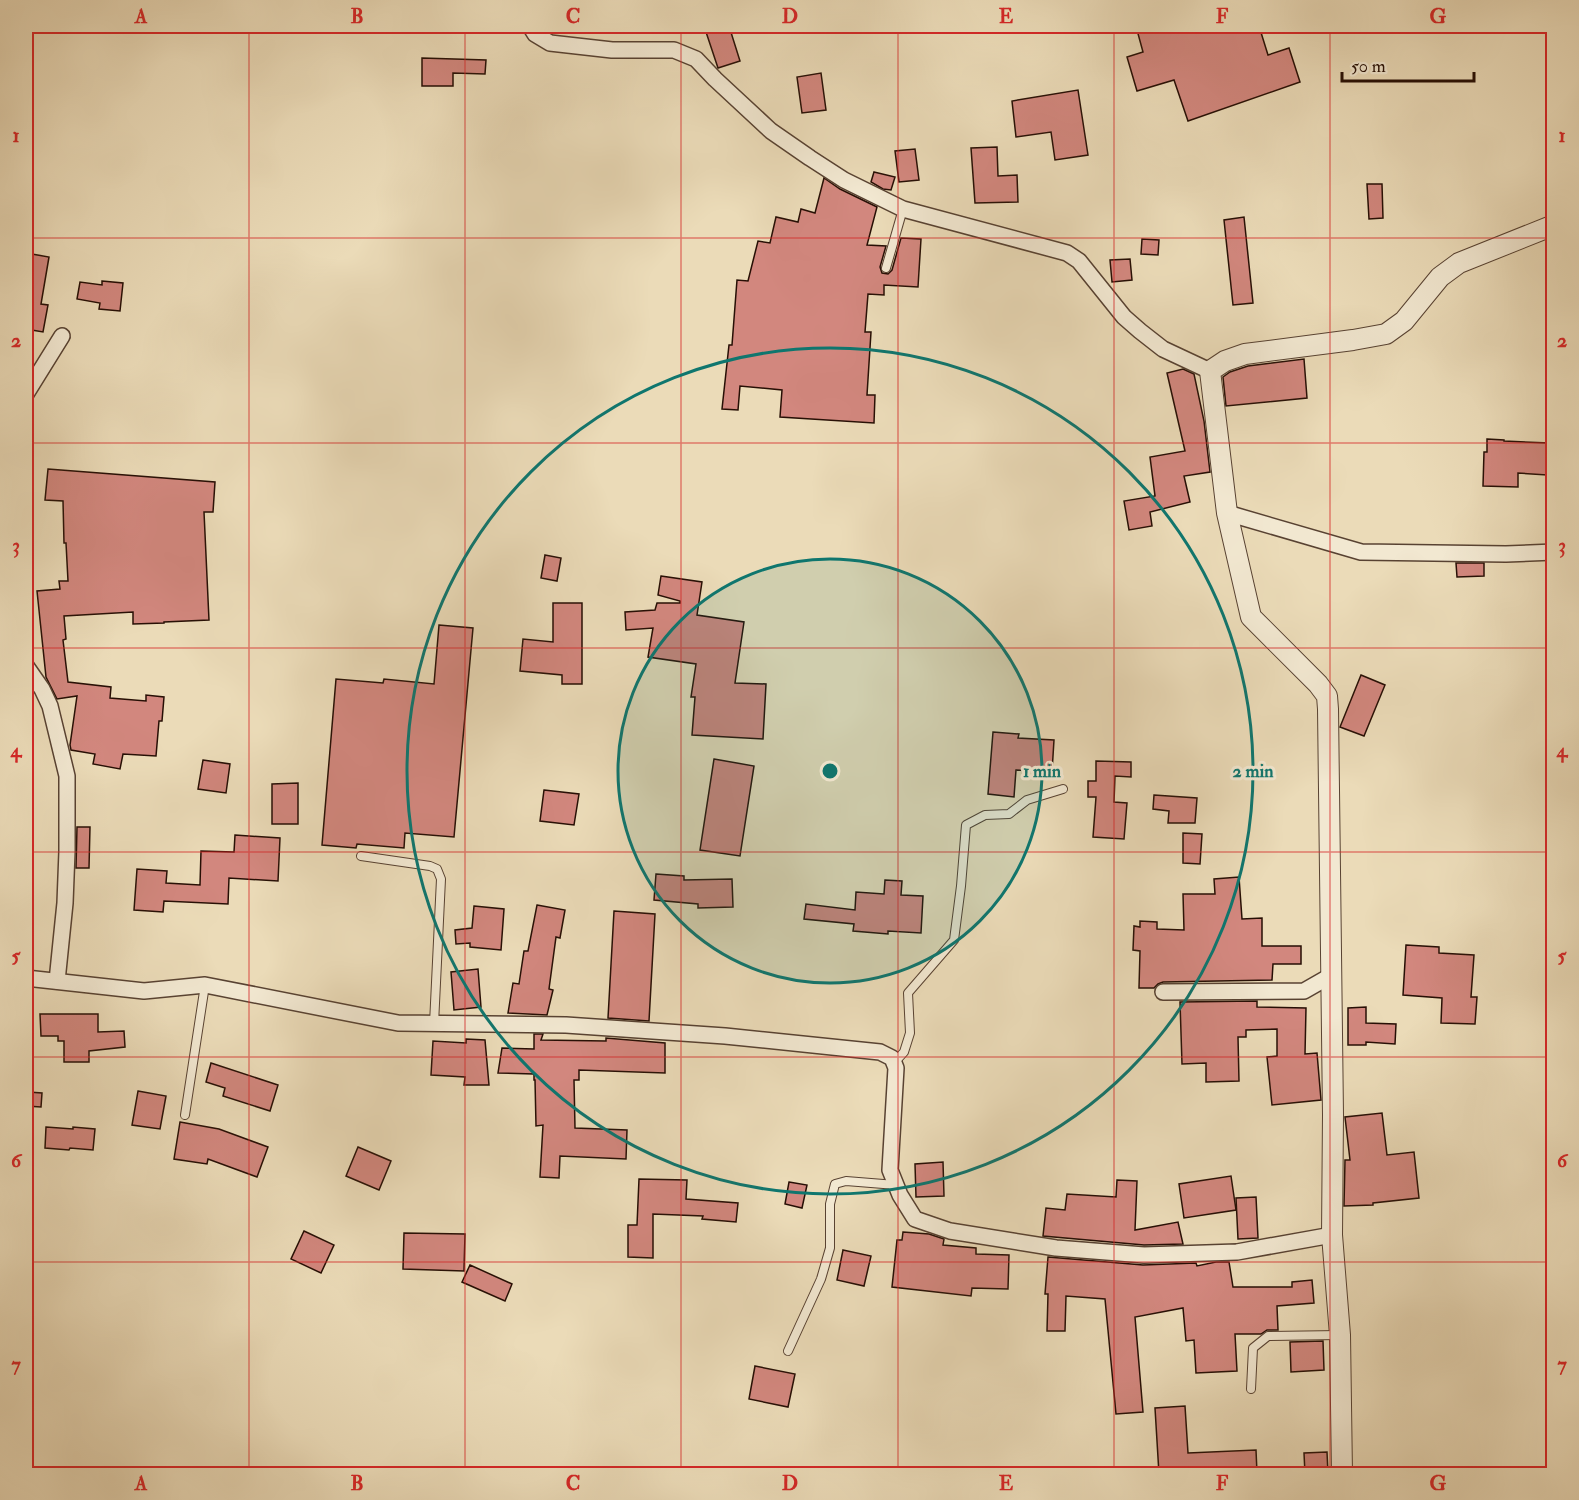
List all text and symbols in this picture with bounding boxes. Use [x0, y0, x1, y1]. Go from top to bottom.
text: A [134, 4, 148, 29]
text: B [350, 4, 364, 29]
text: C [566, 4, 580, 29]
text: D [782, 4, 798, 29]
text: E [999, 4, 1014, 29]
text: F [1216, 4, 1229, 29]
text: G [1430, 4, 1447, 29]
scale bar [1342, 45, 1474, 83]
text: 50 m [1351, 55, 1386, 78]
text: 1 [12, 123, 20, 148]
text: 1 [1558, 123, 1566, 148]
text: 2 [11, 328, 21, 353]
text: 2 [1557, 328, 1567, 353]
text: 3 [12, 533, 20, 558]
text: 3 [1558, 533, 1566, 558]
text: 4 [10, 738, 23, 763]
text: 4 [1556, 738, 1569, 763]
text: 1 min [1023, 760, 1062, 783]
text: 2 min [1233, 760, 1274, 783]
centre of rings [820, 761, 840, 781]
text: 5 [12, 943, 22, 968]
text: 5 [1558, 943, 1568, 968]
text: 6 [11, 1148, 23, 1173]
text: 6 [1557, 1148, 1569, 1173]
text: 7 [11, 1352, 21, 1377]
text: 7 [1557, 1352, 1567, 1377]
text: A [134, 1471, 148, 1496]
text: B [350, 1471, 364, 1496]
text: C [566, 1471, 580, 1496]
text: D [782, 1471, 798, 1496]
text: E [999, 1471, 1014, 1496]
text: F [1216, 1471, 1229, 1496]
text: G [1430, 1471, 1447, 1496]

